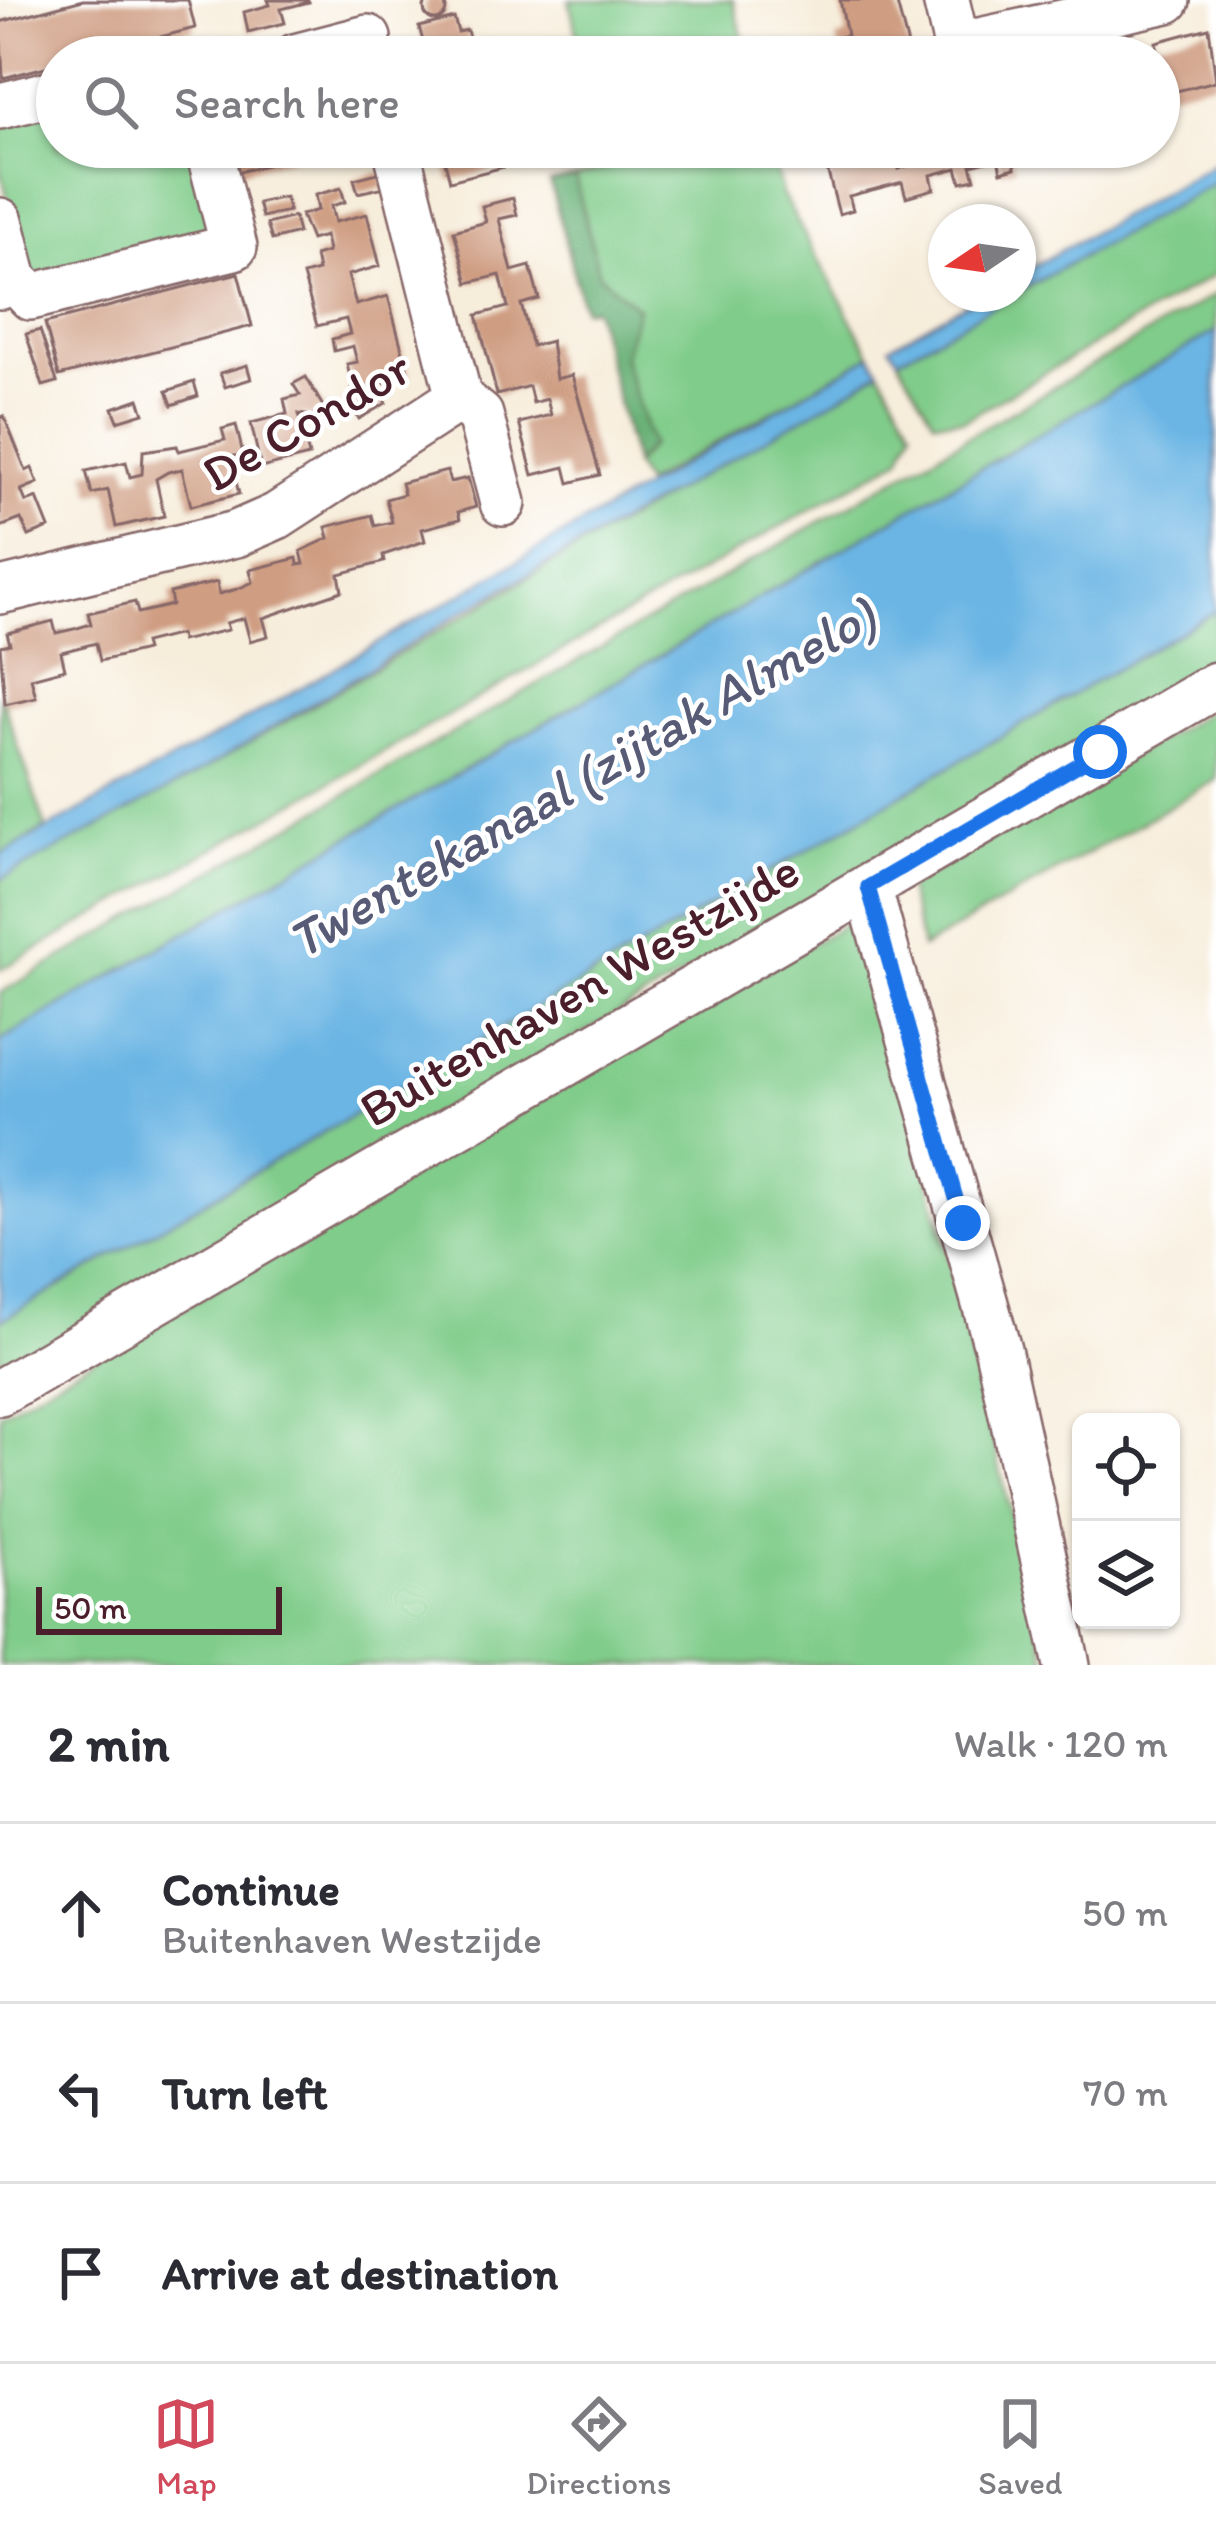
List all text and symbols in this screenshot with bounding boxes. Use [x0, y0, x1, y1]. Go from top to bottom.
search box [36, 36, 1180, 168]
icon: search [78, 69, 144, 135]
text: Search here [174, 75, 400, 129]
north arrow [928, 204, 1036, 312]
street label: De Condor [191, 336, 421, 504]
water label: Twentekanaal (zijtak Almelo) [275, 581, 888, 973]
route start [1073, 725, 1127, 779]
street label: Buitenhaven Westzijde [349, 839, 810, 1140]
route end [936, 1196, 990, 1250]
map controls [1072, 1413, 1180, 1629]
button: locate [1072, 1413, 1180, 1521]
button: layers [1072, 1521, 1180, 1629]
scale bar [36, 1581, 282, 1634]
text: 50 m [54, 1588, 127, 1627]
text: 2 min [48, 1713, 169, 1774]
text: Walk · 120 m [954, 1720, 1168, 1767]
text: Continue [162, 1862, 340, 1916]
icon: ahead [48, 1880, 114, 1946]
text: 50 m [1082, 1889, 1168, 1936]
text: Buitenhaven Westzijde [162, 1916, 542, 1963]
icon: left [48, 2060, 114, 2126]
text: Turn left [162, 2066, 328, 2120]
text: 70 m [1083, 2069, 1168, 2116]
icon: arrive [48, 2240, 114, 2306]
text: Arrive at destination [162, 2246, 558, 2300]
tab: Map [153, 2391, 219, 2502]
tab: Directions [526, 2391, 671, 2502]
tab: Saved [978, 2391, 1063, 2502]

